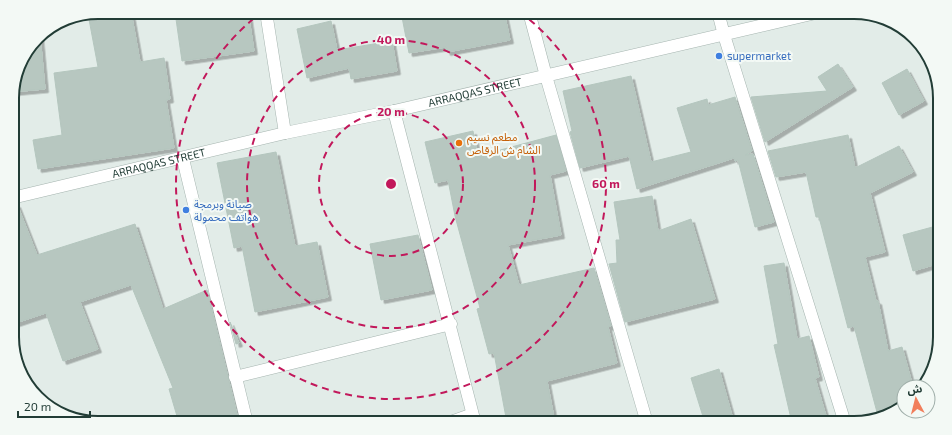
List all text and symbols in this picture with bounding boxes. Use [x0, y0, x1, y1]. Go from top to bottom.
text: 40 m [377, 32, 405, 46]
place label: supermarket [727, 49, 791, 62]
marker: supermarket [714, 51, 724, 61]
street label: ARRAQQAS STREET [427, 74, 523, 109]
text: 20 m [377, 104, 405, 118]
place label: مطعم نسيم الشام ش الرقاص [467, 130, 541, 158]
marker: مطعم نسيم الشام ش الرقاص [454, 138, 464, 148]
street label: ARRAQQAS STREET [111, 145, 207, 180]
text: 60 m [592, 176, 620, 190]
centre of rings [384, 177, 398, 191]
place label: صيانة وبرمجة هواتف محمولة [194, 197, 258, 224]
marker: صيانة وبرمجة هواتف محمولة [181, 205, 191, 215]
north arrow [896, 379, 936, 419]
text: ش [906, 381, 923, 397]
scale bar [18, 393, 90, 419]
text: 20 m [24, 399, 51, 413]

